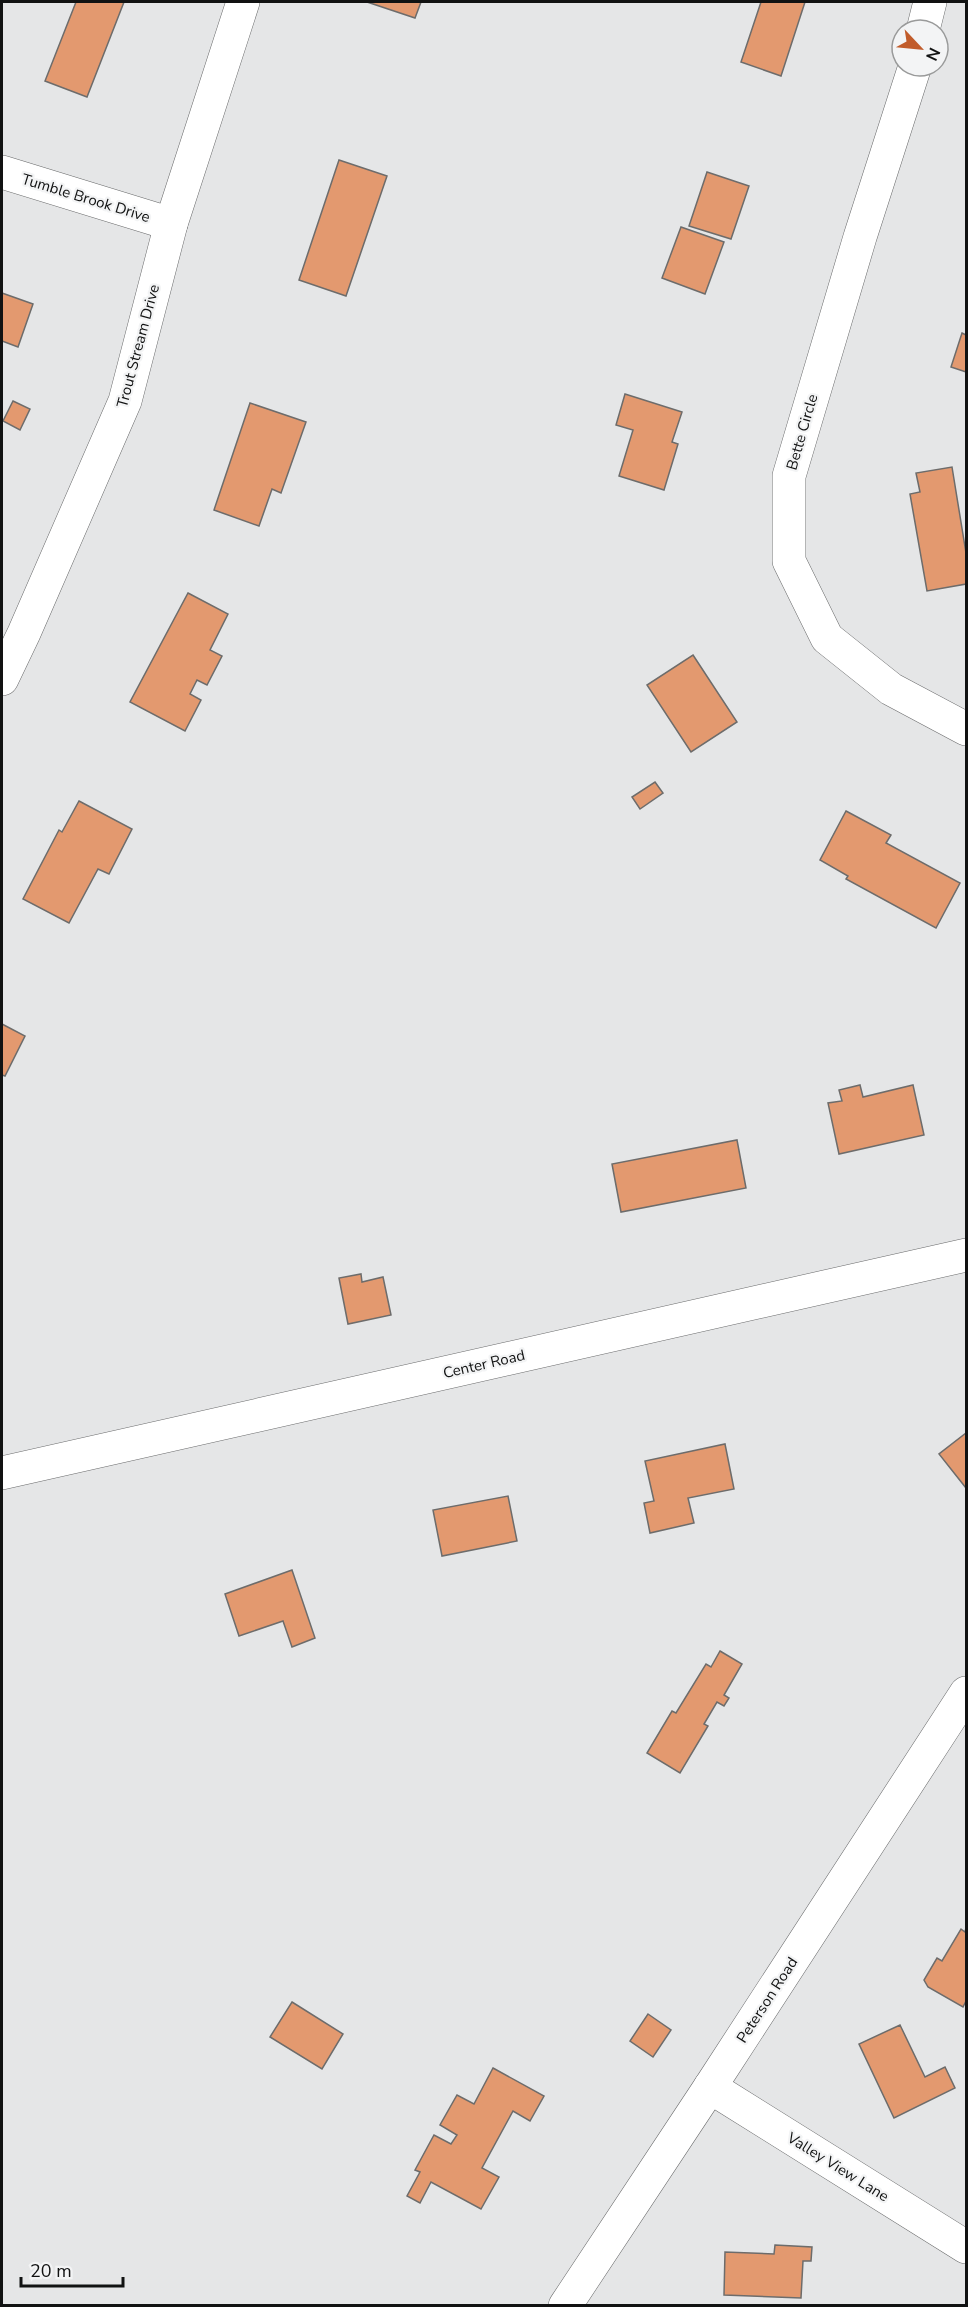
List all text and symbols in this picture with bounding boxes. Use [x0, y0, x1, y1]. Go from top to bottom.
north arrow [890, 18, 950, 78]
text: N [920, 44, 945, 64]
street label: Tumble Brook Drive [19, 169, 153, 227]
street label: Trout Stream Drive [112, 282, 164, 410]
street label: Bette Circle [782, 392, 822, 472]
street label: Center Road [441, 1345, 527, 1383]
street label: Peterson Road [732, 1953, 802, 2047]
street label: Valley View Lane [782, 2127, 893, 2206]
scale bar [21, 2250, 123, 2288]
text: 20 m [30, 2259, 72, 2283]

